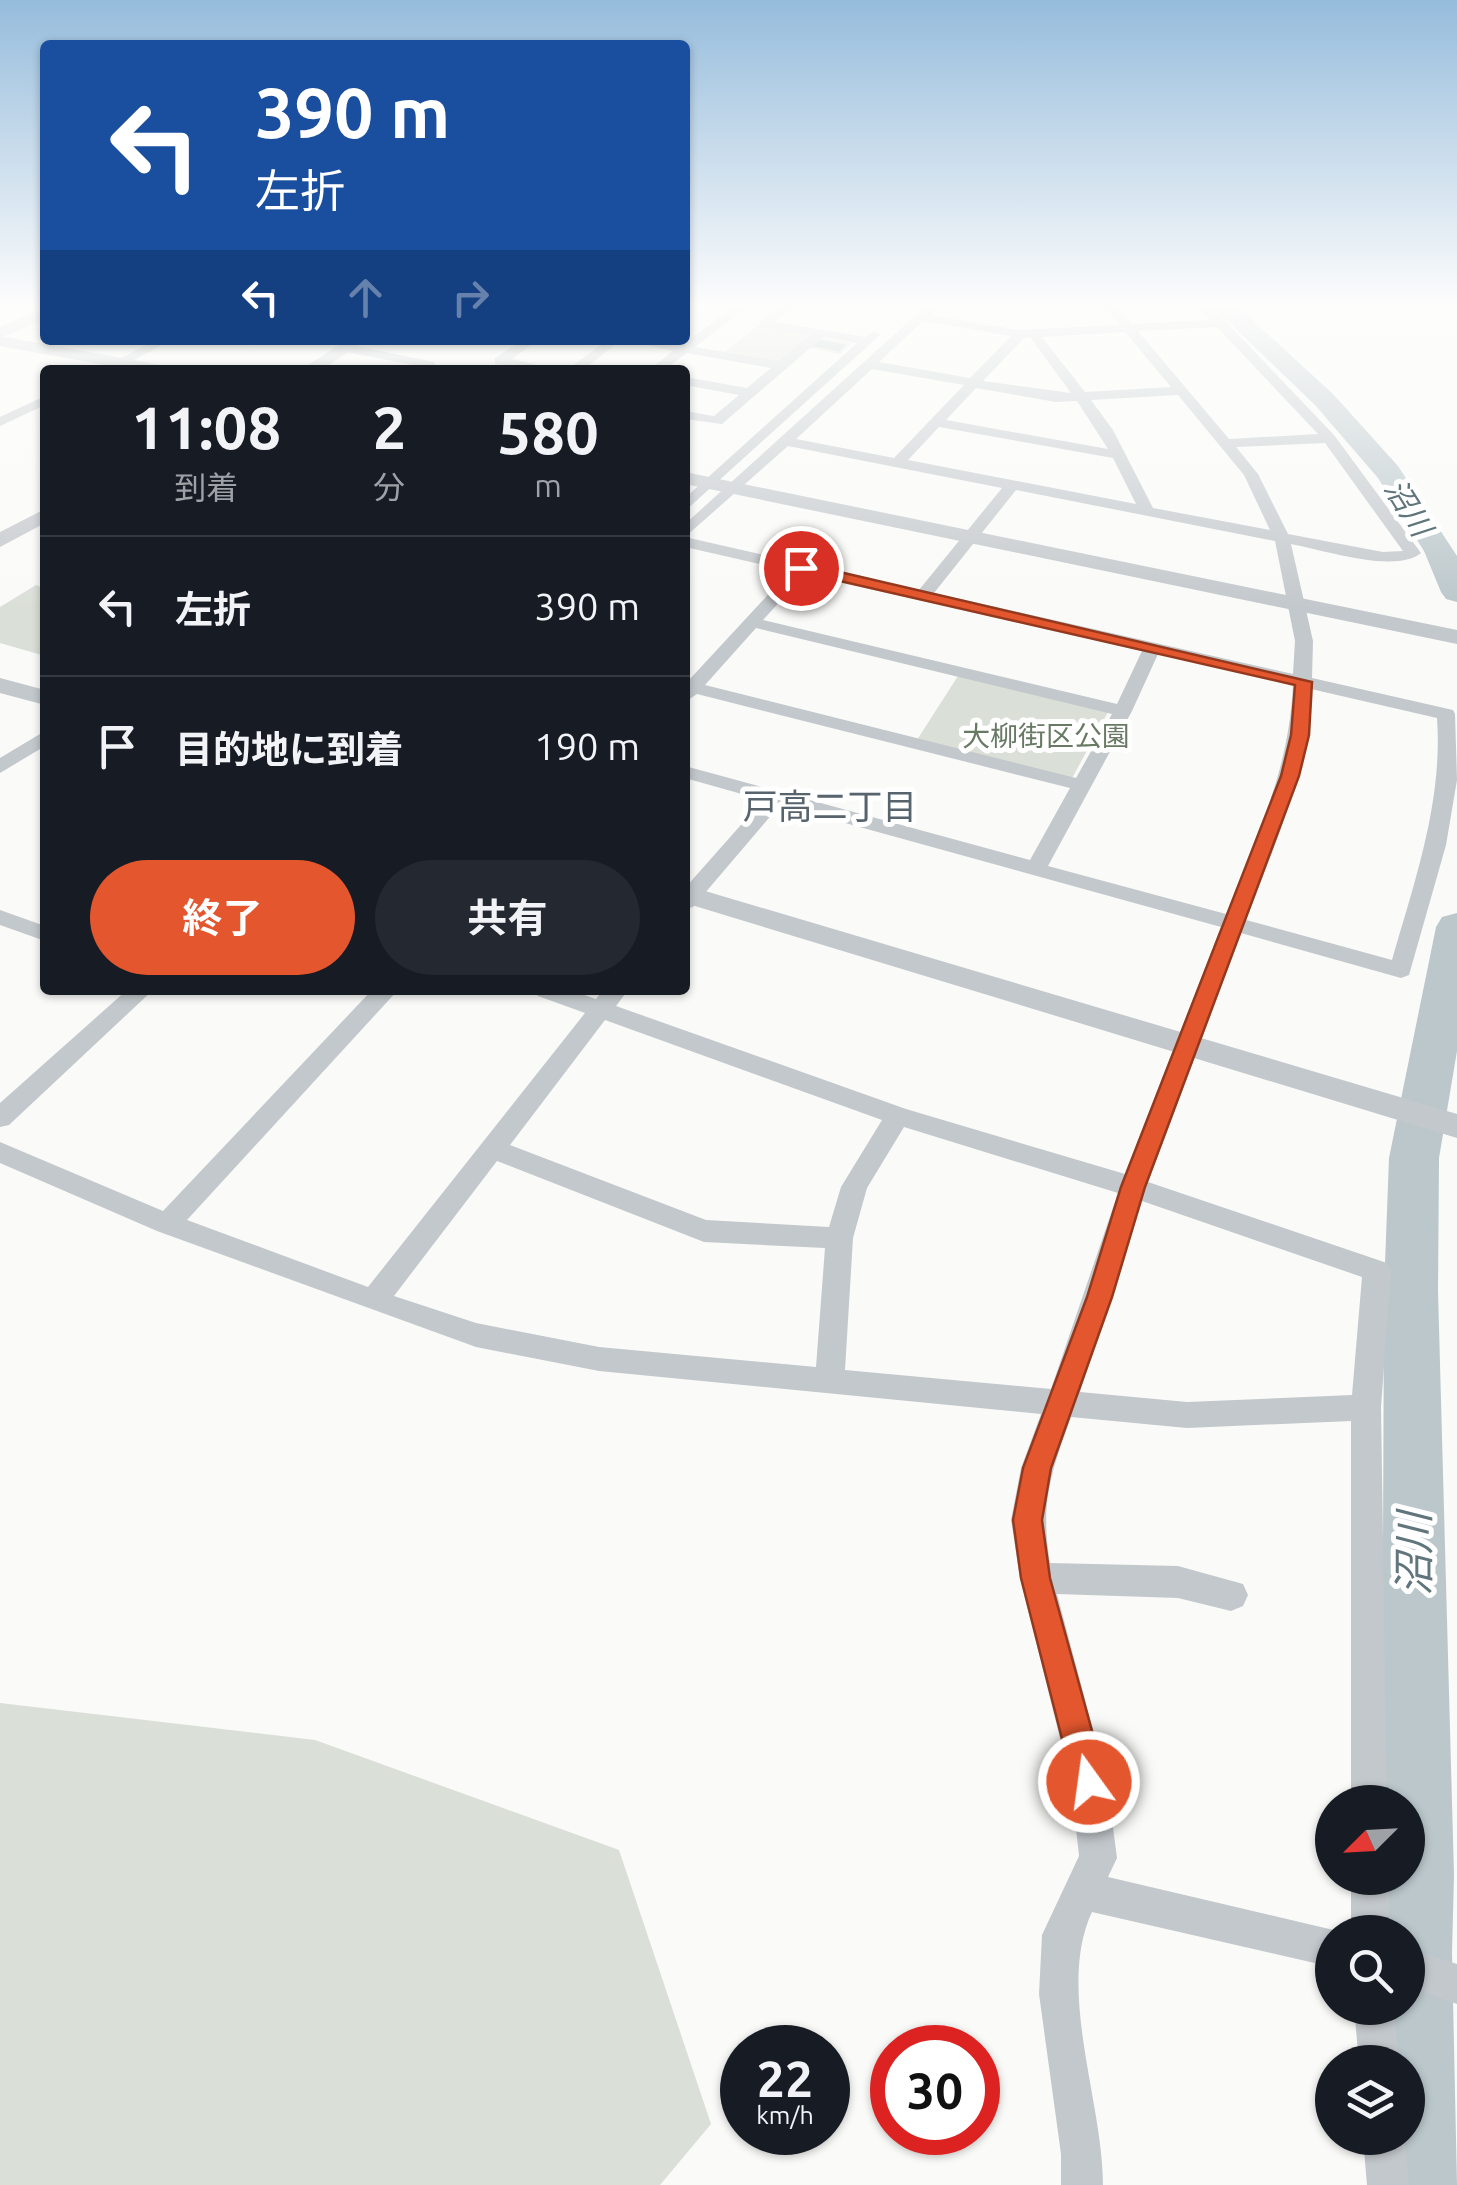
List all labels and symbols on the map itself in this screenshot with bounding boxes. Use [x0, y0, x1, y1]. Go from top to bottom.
water label: 沼川 [1379, 473, 1441, 544]
pin [759, 526, 844, 611]
park label: 大柳街区公園 [962, 720, 1130, 751]
district label: 戸高二丁目 [742, 786, 918, 826]
water label: 沼川 [1390, 1508, 1437, 1596]
position arrow [1037, 1730, 1141, 1834]
north arrow [1315, 1785, 1425, 1895]
speed limit sign: 30 [870, 2025, 1000, 2155]

